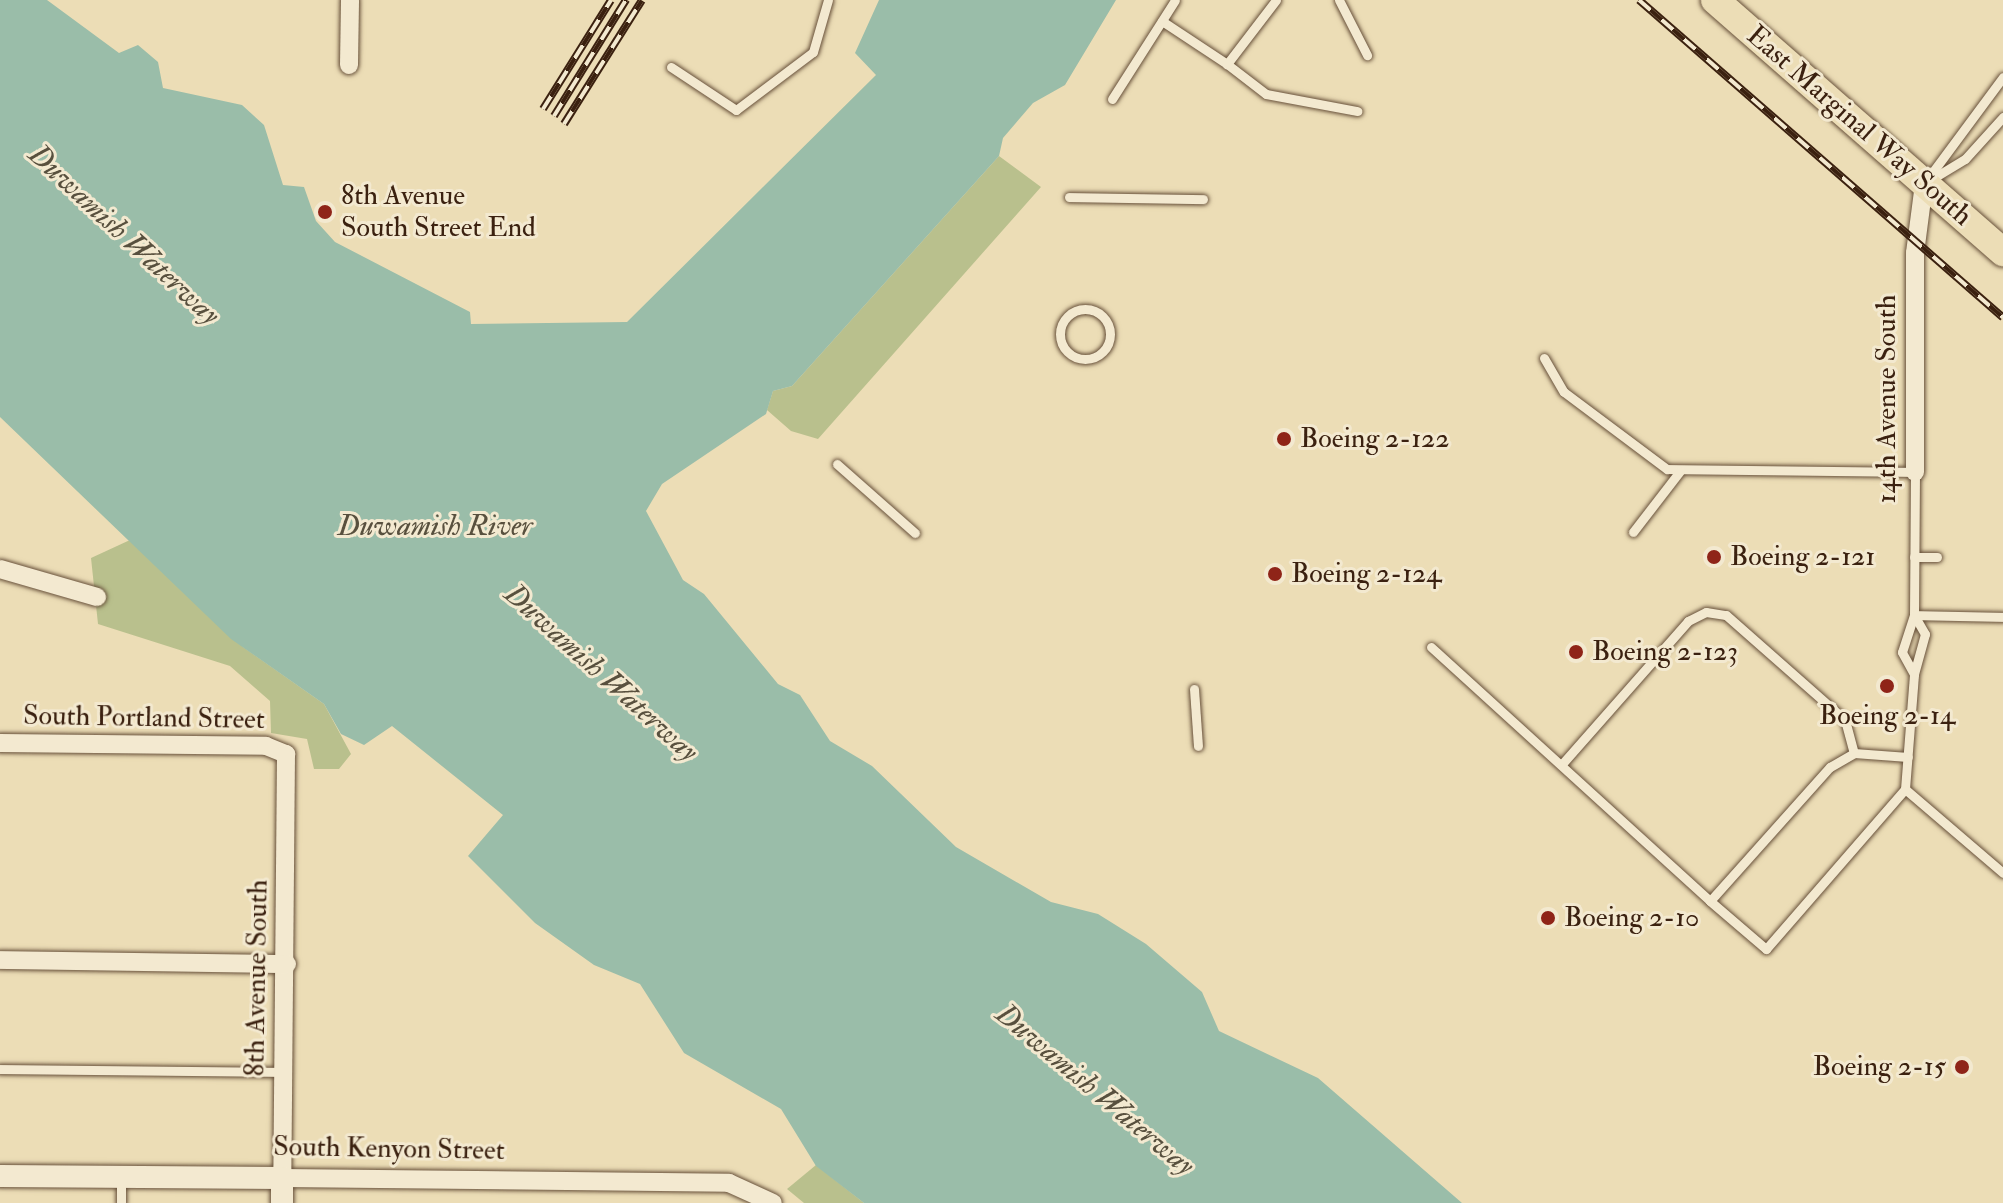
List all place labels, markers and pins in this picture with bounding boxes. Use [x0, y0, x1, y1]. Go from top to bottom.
place label: 8th Avenue South Street End [341, 179, 536, 245]
marker: 8th Avenue South Street End [316, 203, 334, 221]
place label: Boeing 2-122 [1300, 422, 1450, 456]
marker: Boeing 2-122 [1275, 430, 1293, 448]
place label: Boeing 2-121 [1730, 540, 1875, 574]
marker: Boeing 2-121 [1705, 548, 1723, 566]
place label: Boeing 2-124 [1291, 557, 1441, 591]
marker: Boeing 2-124 [1266, 565, 1284, 583]
place label: Boeing 2-123 [1592, 635, 1738, 669]
marker: Boeing 2-123 [1567, 643, 1585, 661]
marker: Boeing 2-14 [1878, 677, 1896, 695]
place label: Boeing 2-14 [1819, 699, 1955, 733]
place label: Boeing 2-10 [1564, 901, 1699, 935]
marker: Boeing 2-10 [1539, 909, 1557, 927]
place label: Boeing 2-15 [1813, 1050, 1946, 1084]
marker: Boeing 2-15 [1953, 1058, 1971, 1076]

